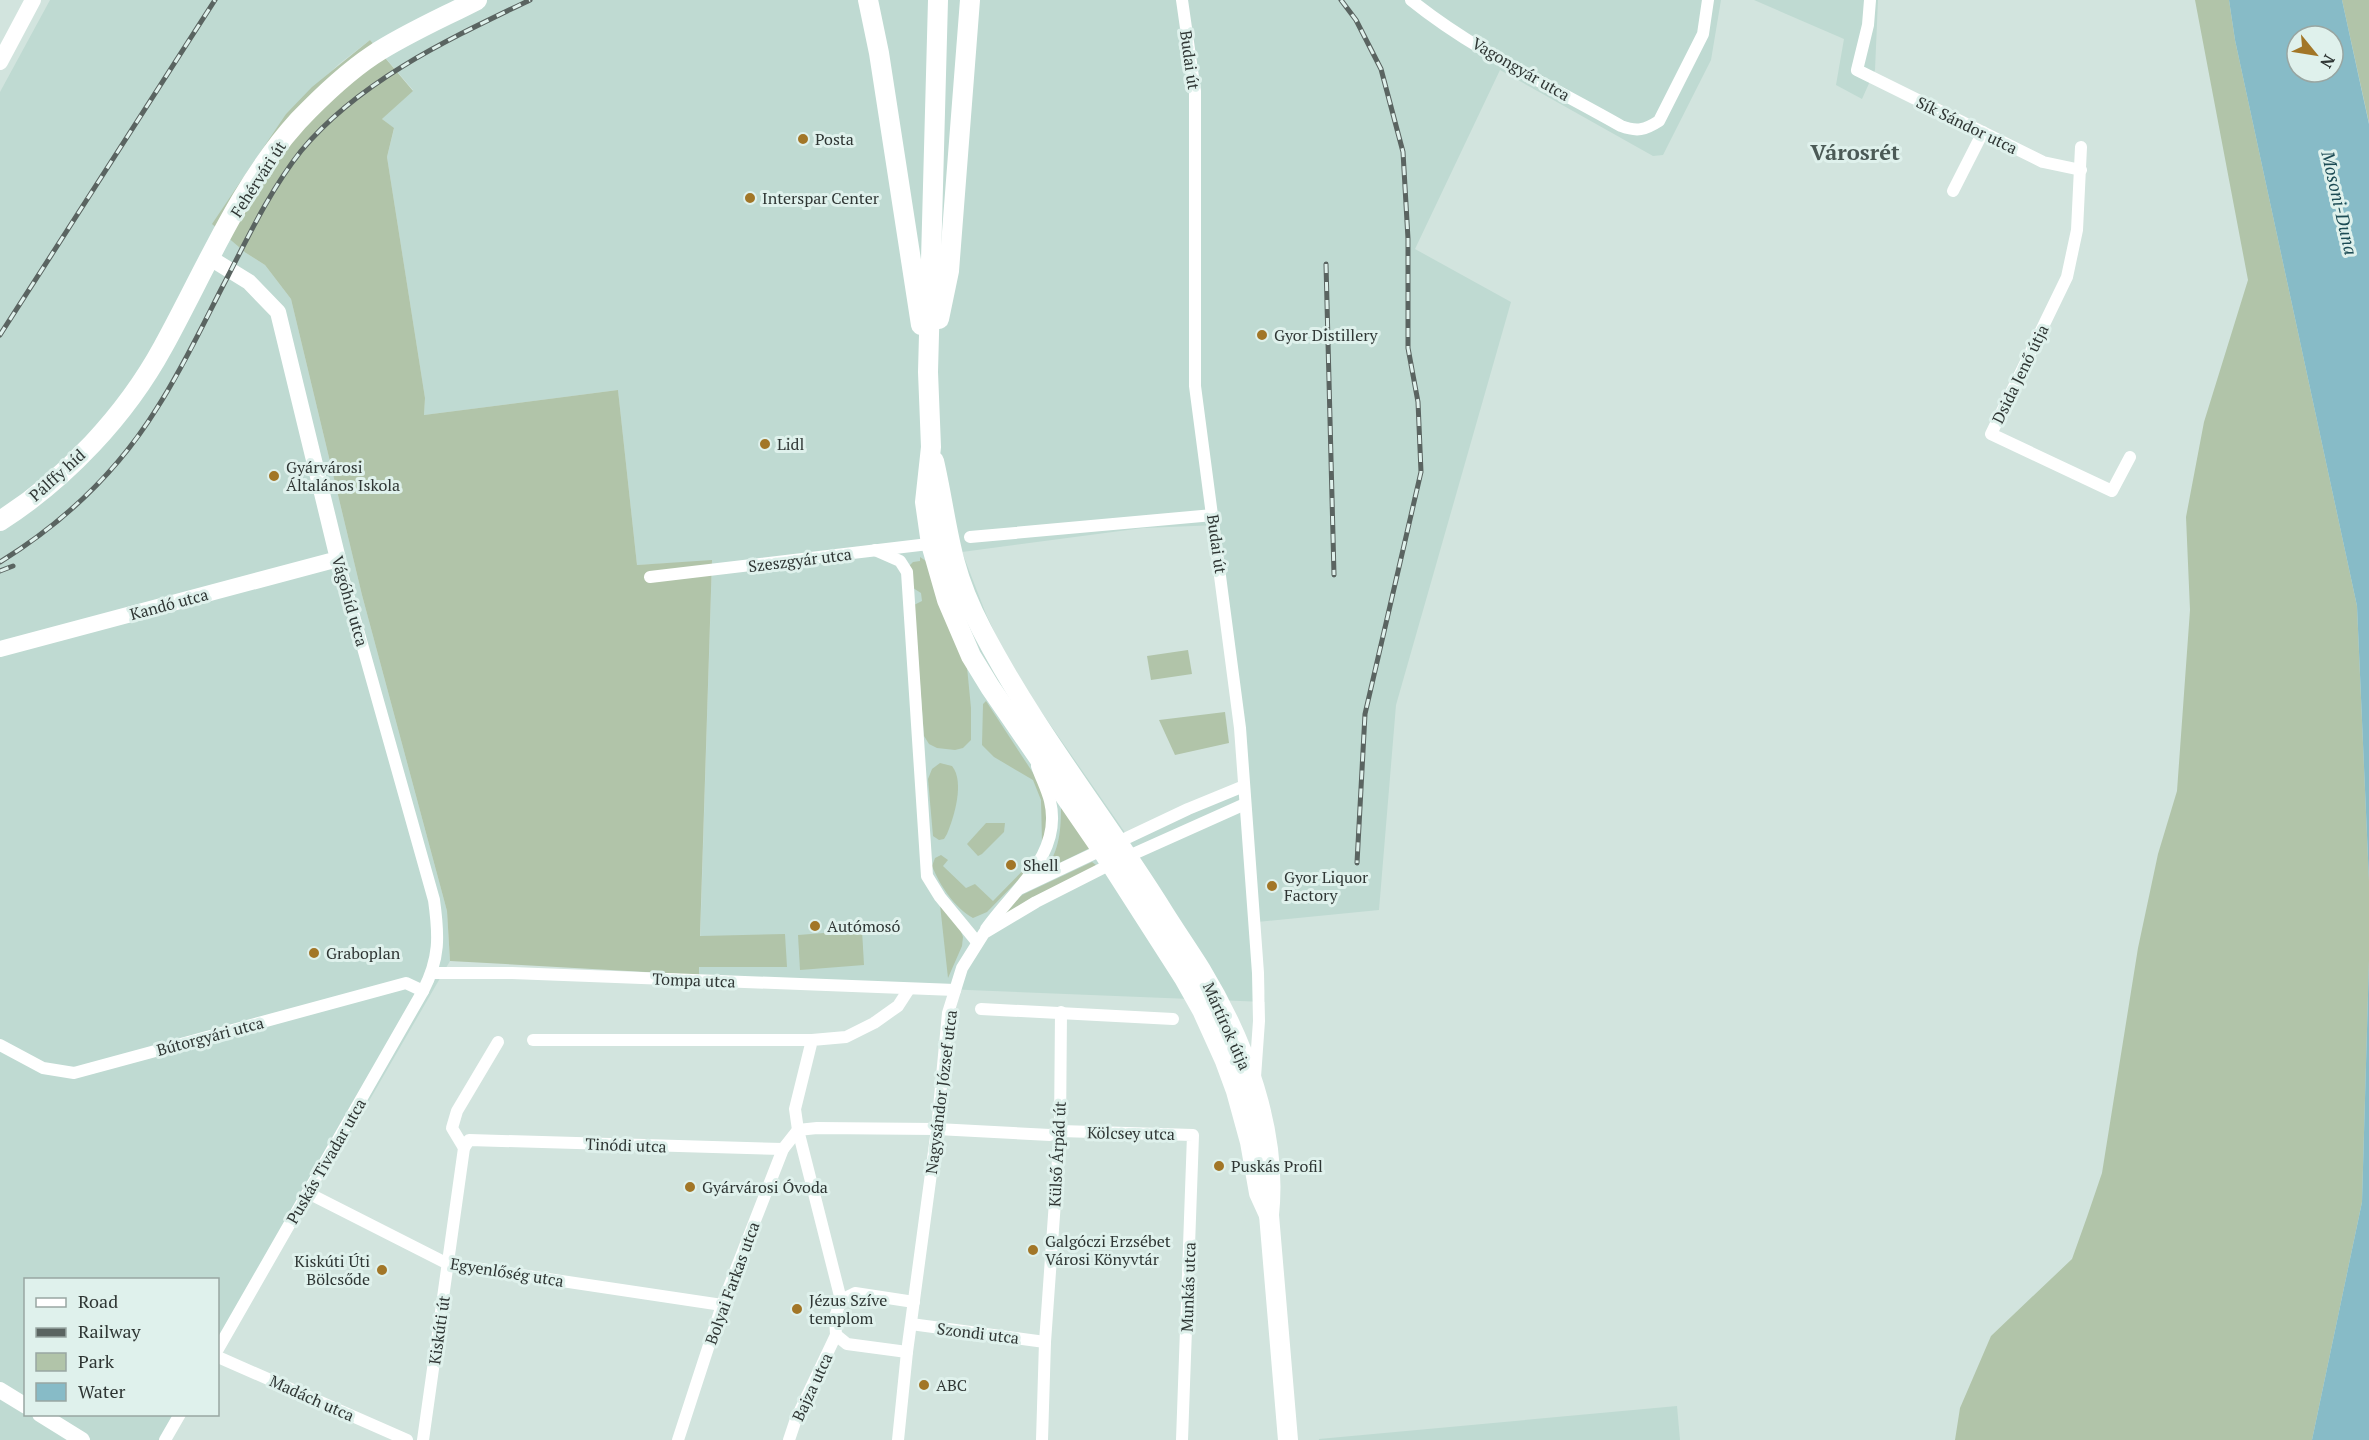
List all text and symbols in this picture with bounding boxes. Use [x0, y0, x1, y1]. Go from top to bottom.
north arrow [2285, 24, 2345, 84]
street label: Budai út [1175, 29, 1205, 91]
street label: Vagongyár utca [1468, 32, 1574, 106]
text: N [2315, 51, 2341, 72]
street label: Sík Sándor utca [1913, 91, 2021, 159]
place label: Posta [815, 128, 854, 150]
marker: Posta [796, 132, 810, 146]
street label: Fehérvári út [225, 137, 291, 221]
district label: Városrét [1810, 137, 1900, 166]
water label: Mosoni-Duna [2316, 147, 2364, 257]
place label: Interspar Center [762, 187, 880, 209]
marker: Interspar Center [743, 191, 757, 205]
street label: Dsida Jenő útja [1987, 321, 2053, 427]
place label: Gyor Distillery [1274, 324, 1379, 346]
marker: Gyor Distillery [1255, 328, 1269, 342]
place label: Lidl [777, 433, 804, 455]
marker: Lidl [758, 437, 772, 451]
street label: Pálffy híd [24, 444, 90, 506]
place label: Gyárvárosi Általános Iskola [286, 456, 400, 496]
marker: Gyárvárosi Általános Iskola [267, 469, 281, 483]
street label: Budai út [1202, 513, 1232, 575]
street label: Szeszgyár utca [747, 543, 853, 577]
street label: Vágóhíd utca [327, 553, 373, 649]
street label: Kandó utca [127, 583, 211, 625]
place label: Shell [1023, 854, 1059, 876]
marker: Shell [1004, 858, 1018, 872]
place label: Gyor Liquor Factory [1284, 866, 1369, 906]
marker: Gyor Liquor Factory [1265, 879, 1279, 893]
place label: Autómosó [827, 915, 900, 937]
marker: Autómosó [808, 919, 822, 933]
place label: Graboplan [326, 942, 401, 964]
marker: Graboplan [307, 946, 321, 960]
street label: Tompa utca [652, 968, 736, 992]
street label: Mártírok útja [1198, 979, 1256, 1073]
street label: Nagysándor József utca [920, 1009, 962, 1175]
street label: Bútorgyári utca [154, 1011, 266, 1061]
street label: Puskás Tivadar utca [281, 1094, 371, 1228]
street label: Külső Árpád út [1043, 1101, 1071, 1207]
street label: Kölcsey utca [1087, 1121, 1175, 1145]
street label: Tinódi utca [585, 1133, 667, 1157]
place label: Puskás Profil [1231, 1155, 1323, 1177]
marker: Puskás Profil [1212, 1159, 1226, 1173]
place label: Gyárvárosi Óvoda [702, 1176, 828, 1198]
marker: Gyárvárosi Óvoda [683, 1180, 697, 1194]
street label: Bolyai Farkas utca [700, 1219, 764, 1347]
place label: Galgóczi Erzsébet Városi Könyvtár [1045, 1230, 1171, 1270]
street label: Munkás utca [1175, 1241, 1201, 1333]
marker: Galgóczi Erzsébet Városi Könyvtár [1026, 1243, 1040, 1257]
place label: Kiskúti Úti Bölcsőde [294, 1250, 370, 1290]
street label: Egyenlőség utca [449, 1252, 565, 1292]
marker: Kiskúti Úti Bölcsőde [375, 1263, 389, 1277]
legend [24, 1278, 219, 1416]
text: Road [78, 1289, 118, 1313]
place label: Jézus Szíve templom [809, 1289, 887, 1329]
street label: Kiskúti út [423, 1294, 455, 1366]
marker: Jézus Szíve templom [790, 1302, 804, 1316]
street label: Szondi utca [936, 1317, 1020, 1349]
text: Railway [78, 1319, 142, 1343]
text: Park [78, 1349, 115, 1373]
street label: Bajza utca [787, 1349, 837, 1425]
street label: Madách utca [266, 1370, 358, 1426]
place label: ABC [936, 1374, 967, 1396]
marker: ABC [917, 1378, 931, 1392]
text: Water [78, 1379, 125, 1403]

